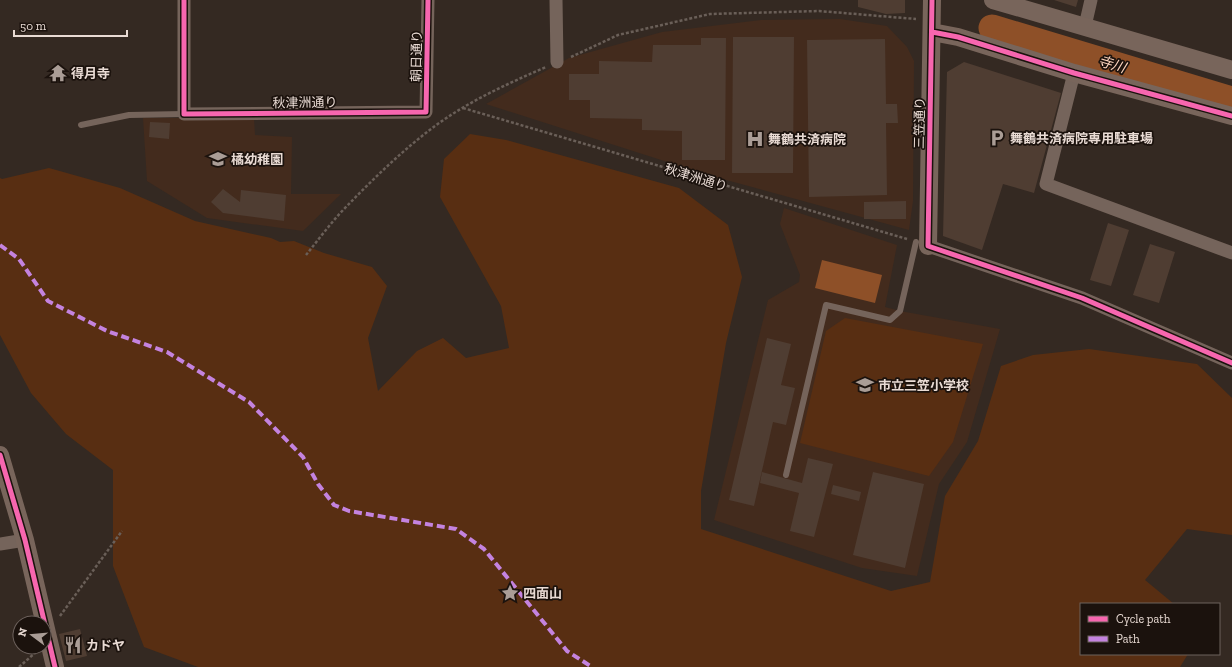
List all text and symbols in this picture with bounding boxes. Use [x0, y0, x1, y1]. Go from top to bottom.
scale bar [14, 12, 127, 38]
text: 50 m [20, 19, 47, 33]
street label: 朝日通り [409, 30, 424, 82]
water label: 寺川 [1096, 52, 1130, 77]
temple icon: 得月寺 [48, 63, 68, 83]
place label: 得月寺 [71, 66, 110, 81]
street label: 秋津洲通り [272, 94, 338, 111]
street label: 三笠通り [912, 97, 927, 149]
parking icon: 舞鶴共済病院専用駐車場 [987, 128, 1007, 148]
hospital icon: 舞鶴共済病院 [745, 129, 765, 149]
place label: 舞鶴共済病院専用駐車場 [1010, 131, 1153, 146]
place label: 舞鶴共済病院 [768, 132, 846, 147]
school or university icon: 橘幼稚園 [208, 149, 228, 169]
place label: 橘幼稚園 [231, 152, 283, 167]
street label: 秋津洲通り [663, 161, 729, 194]
school or university icon: 市立三笠小学校 [855, 375, 875, 395]
place label: 市立三笠小学校 [878, 378, 969, 393]
place icon: 四面山 [500, 583, 520, 603]
place label: 四面山 [523, 586, 562, 601]
legend [1080, 603, 1220, 655]
text: Cycle path [1116, 612, 1171, 626]
north arrow [12, 615, 52, 655]
text: N [15, 626, 30, 638]
text: Path [1116, 632, 1140, 646]
restaurant icon: カドヤ [63, 635, 83, 655]
place label: カドヤ [86, 638, 125, 653]

